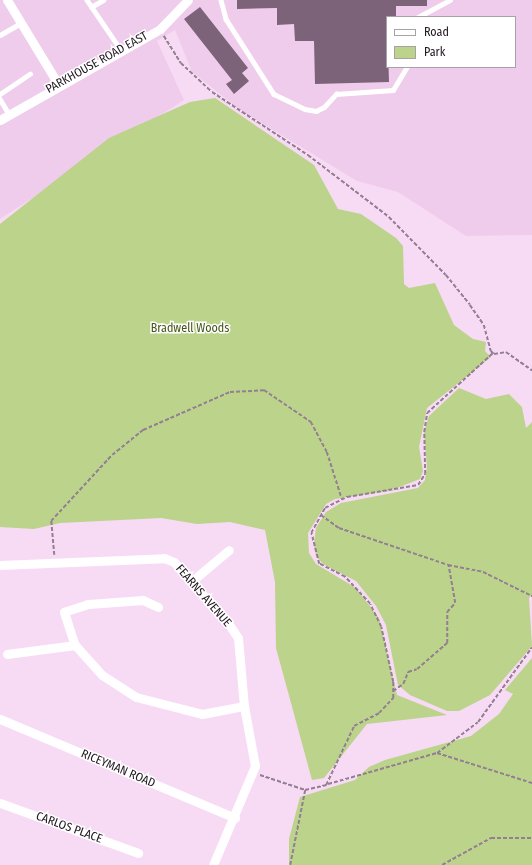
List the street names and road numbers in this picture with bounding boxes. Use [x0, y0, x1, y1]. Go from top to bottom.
street label: PARKHOUSE ROAD EAST [44, 29, 150, 97]
street label: FEARNS AVENUE [172, 562, 234, 630]
street label: RICEYMAN ROAD [79, 747, 157, 791]
street label: CARLOS PLACE [34, 809, 104, 847]

